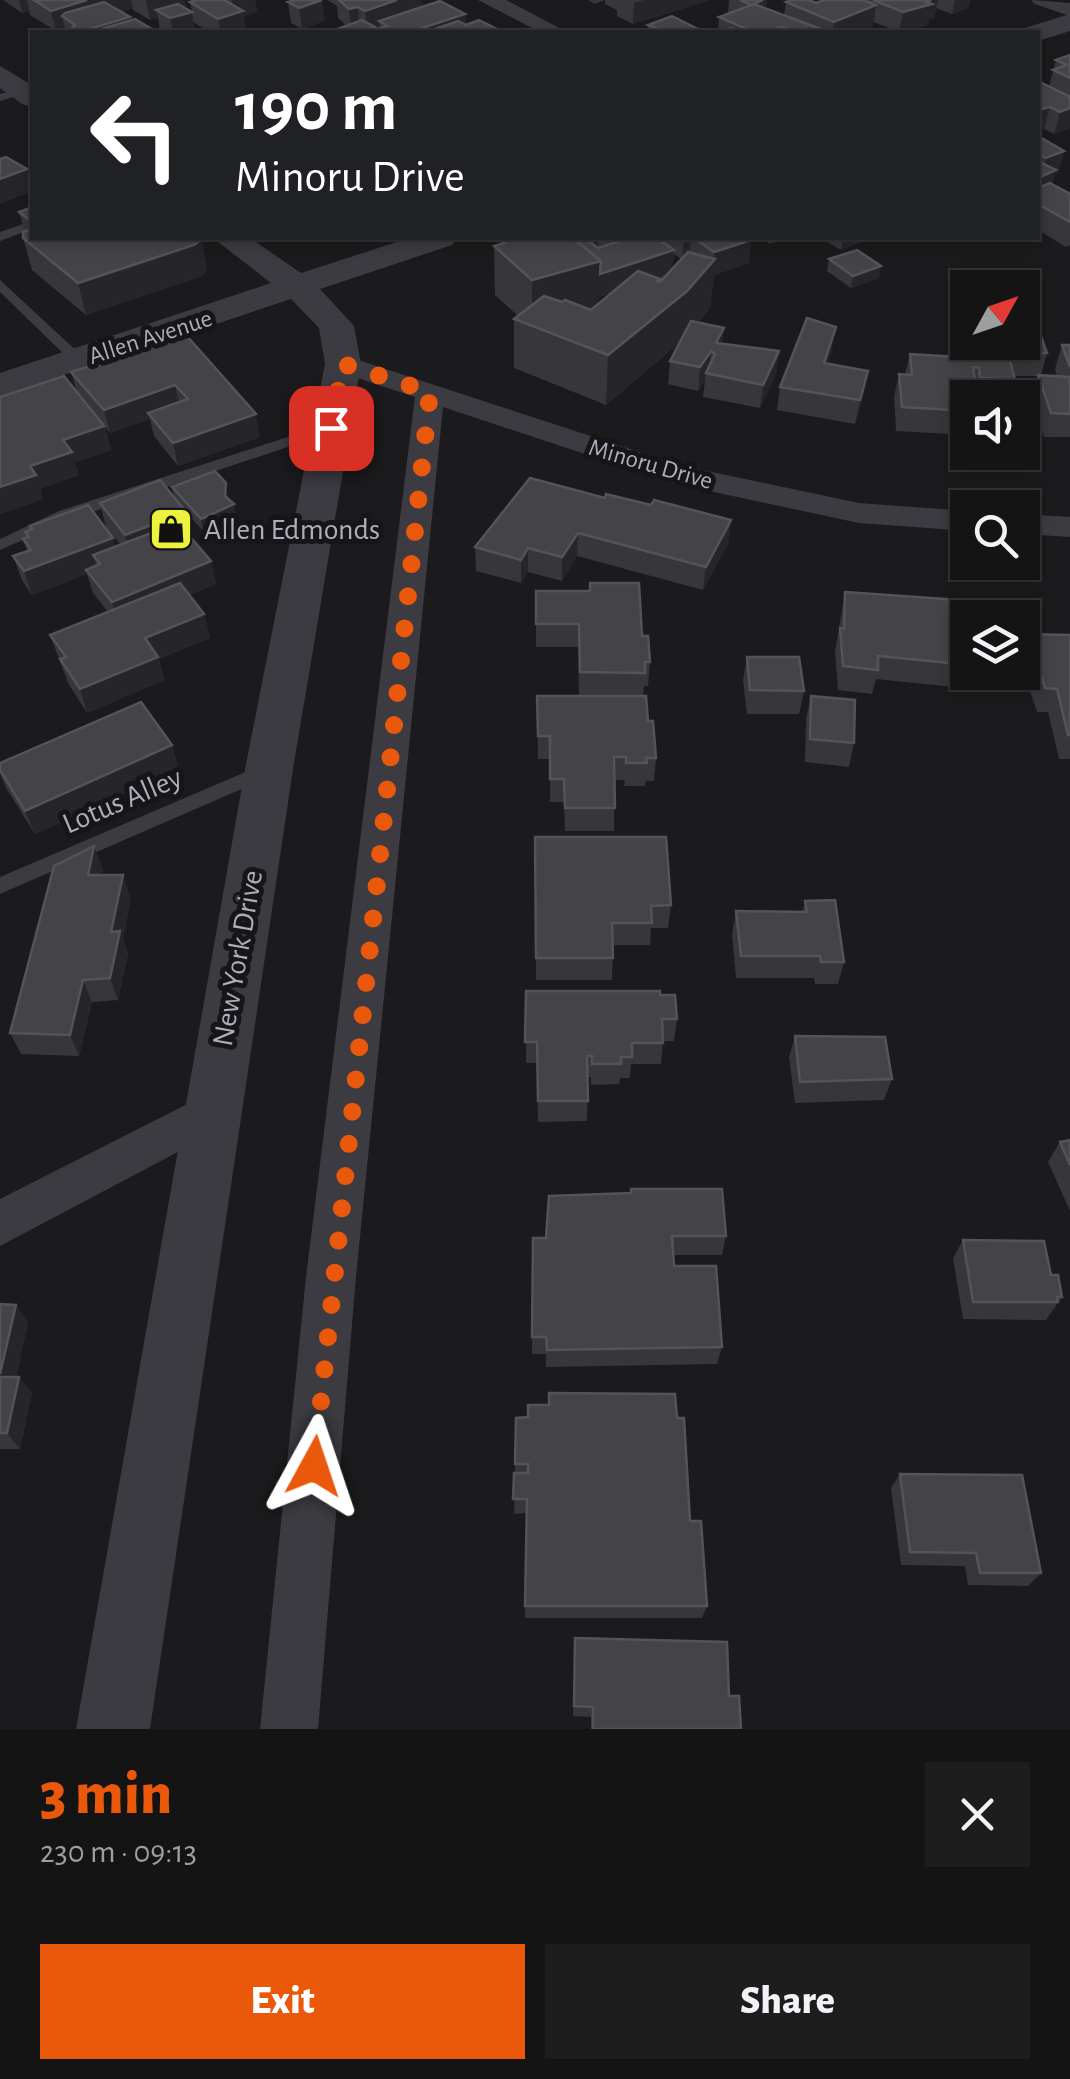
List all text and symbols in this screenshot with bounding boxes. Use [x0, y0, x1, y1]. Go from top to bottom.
icon: left [70, 70, 200, 200]
text: 190 m [235, 73, 398, 143]
text: Minoru Drive [235, 155, 465, 200]
north arrow [950, 270, 1040, 360]
map controls [950, 270, 1040, 690]
street label: Allen Avenue [86, 306, 215, 369]
button: sound [950, 380, 1040, 470]
pin [289, 386, 374, 471]
icon: arrive [304, 401, 359, 456]
street label: Minoru Drive [586, 435, 715, 494]
button: search [950, 490, 1040, 580]
shop icon: Allen Edmonds [148, 506, 194, 552]
place label: Allen Edmonds [204, 515, 380, 545]
button: layers [950, 600, 1040, 690]
street label: Lotus Alley [58, 762, 187, 839]
street label: New York Drive [208, 868, 268, 1048]
position arrow [262, 1414, 366, 1518]
button: close [925, 1762, 1030, 1867]
text: 3 min [40, 1765, 172, 1825]
text: 230 m · 09:13 [40, 1836, 197, 1868]
button: Exit [40, 1944, 525, 2059]
button: Share [545, 1944, 1030, 2059]

